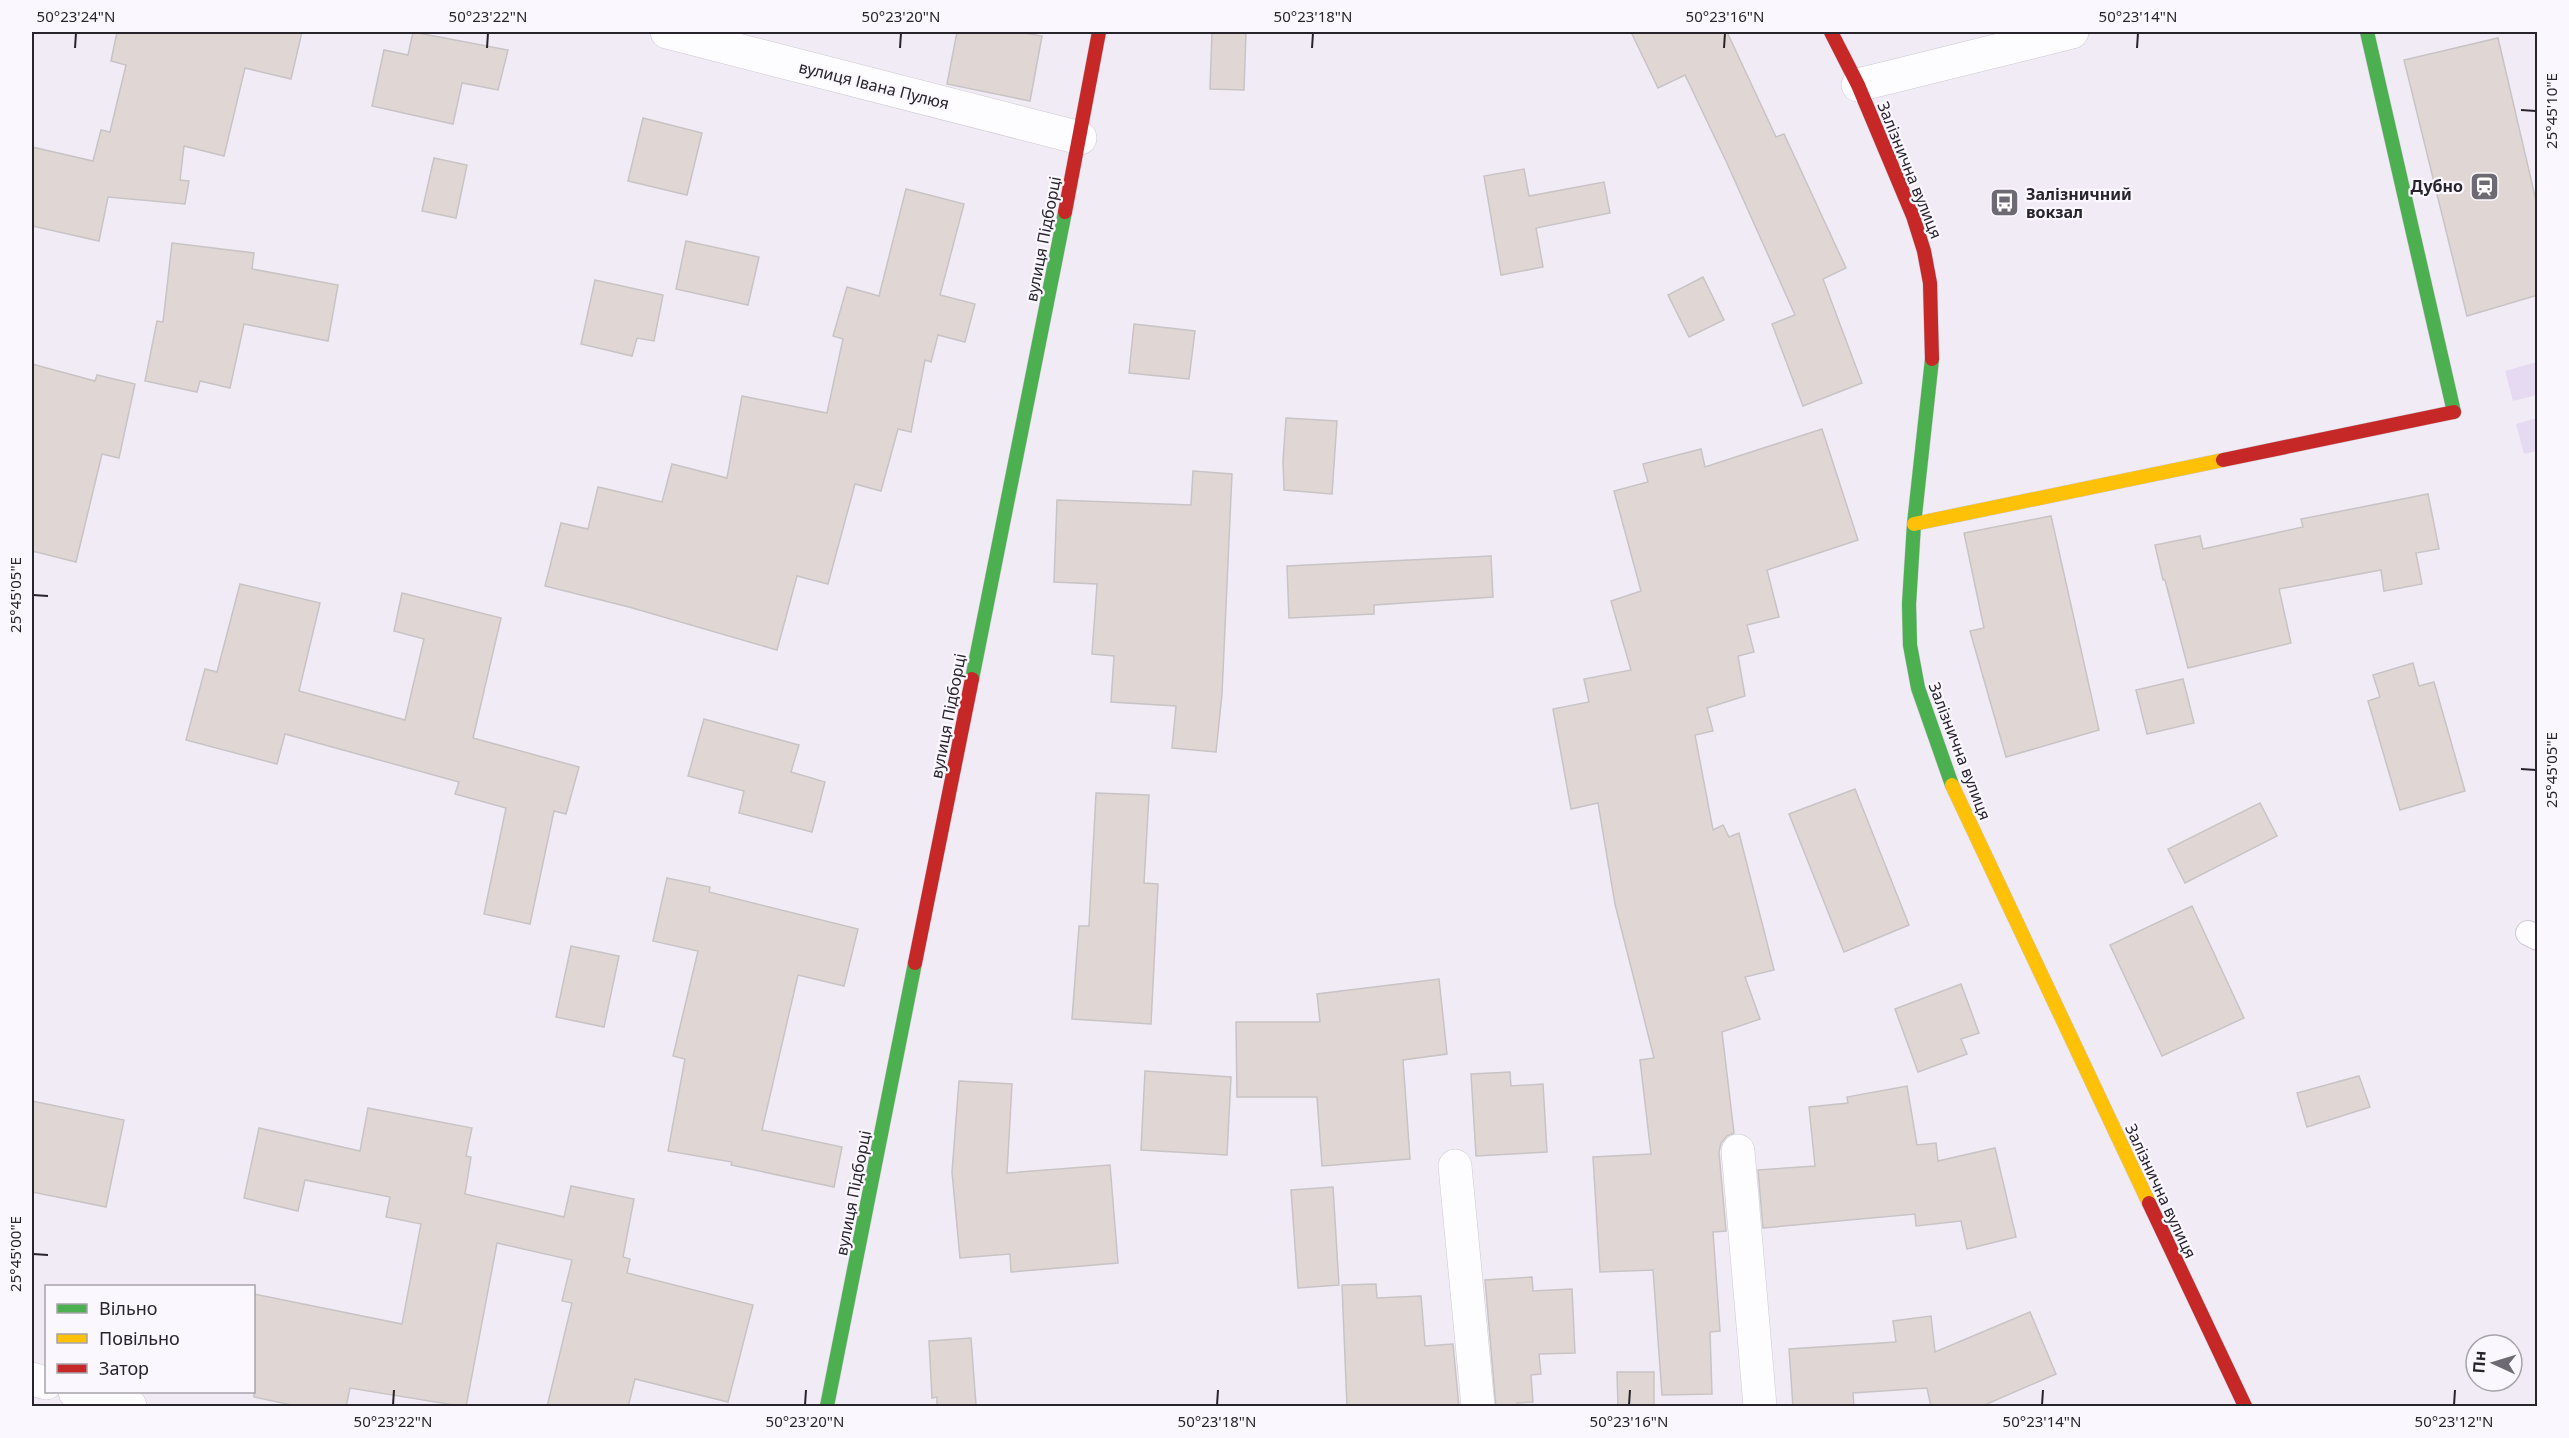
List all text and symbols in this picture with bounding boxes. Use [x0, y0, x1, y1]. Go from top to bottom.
text: 50°23'24"N [37, 6, 115, 26]
text: 50°23'22"N [449, 6, 527, 26]
text: 50°23'20"N [862, 6, 940, 26]
text: 50°23'18"N [1274, 6, 1352, 26]
text: 50°23'16"N [1686, 6, 1764, 26]
text: 50°23'14"N [2099, 6, 2177, 26]
street label: вулиця Івана Пулюя [796, 56, 952, 114]
text: 25°45'10"E [2541, 73, 2561, 149]
street label: Залізнична вулиця [1872, 98, 1948, 242]
station icon: Дубно [2468, 170, 2500, 202]
street label: вулиця Підборці [1020, 175, 1066, 303]
place label: Дубно [2411, 175, 2463, 197]
place label: Залізничний вокзал [2026, 183, 2132, 223]
bus stop icon: Залізничний вокзал [1989, 187, 2021, 219]
text: 25°45'05"E [5, 557, 25, 633]
street label: вулиця Підборці [925, 652, 971, 780]
street label: Залізнична вулиця [1924, 679, 1996, 823]
text: 25°45'05"E [2541, 732, 2561, 808]
street label: Залізнична вулиця [2120, 1120, 2202, 1262]
street label: вулиця Підборці [830, 1129, 876, 1257]
text: 25°45'00"E [5, 1216, 25, 1292]
legend [45, 1285, 255, 1393]
text: Вільно [99, 1296, 157, 1320]
text: Повільно [99, 1326, 180, 1350]
north arrow [2464, 1333, 2524, 1393]
text: Пн [2467, 1350, 2491, 1374]
text: Затор [99, 1356, 149, 1380]
text: 50°23'22"N [354, 1411, 432, 1431]
text: 50°23'20"N [766, 1411, 844, 1431]
text: 50°23'18"N [1178, 1411, 1256, 1431]
text: 50°23'16"N [1590, 1411, 1668, 1431]
text: 50°23'14"N [2003, 1411, 2081, 1431]
text: 50°23'12"N [2415, 1411, 2493, 1431]

